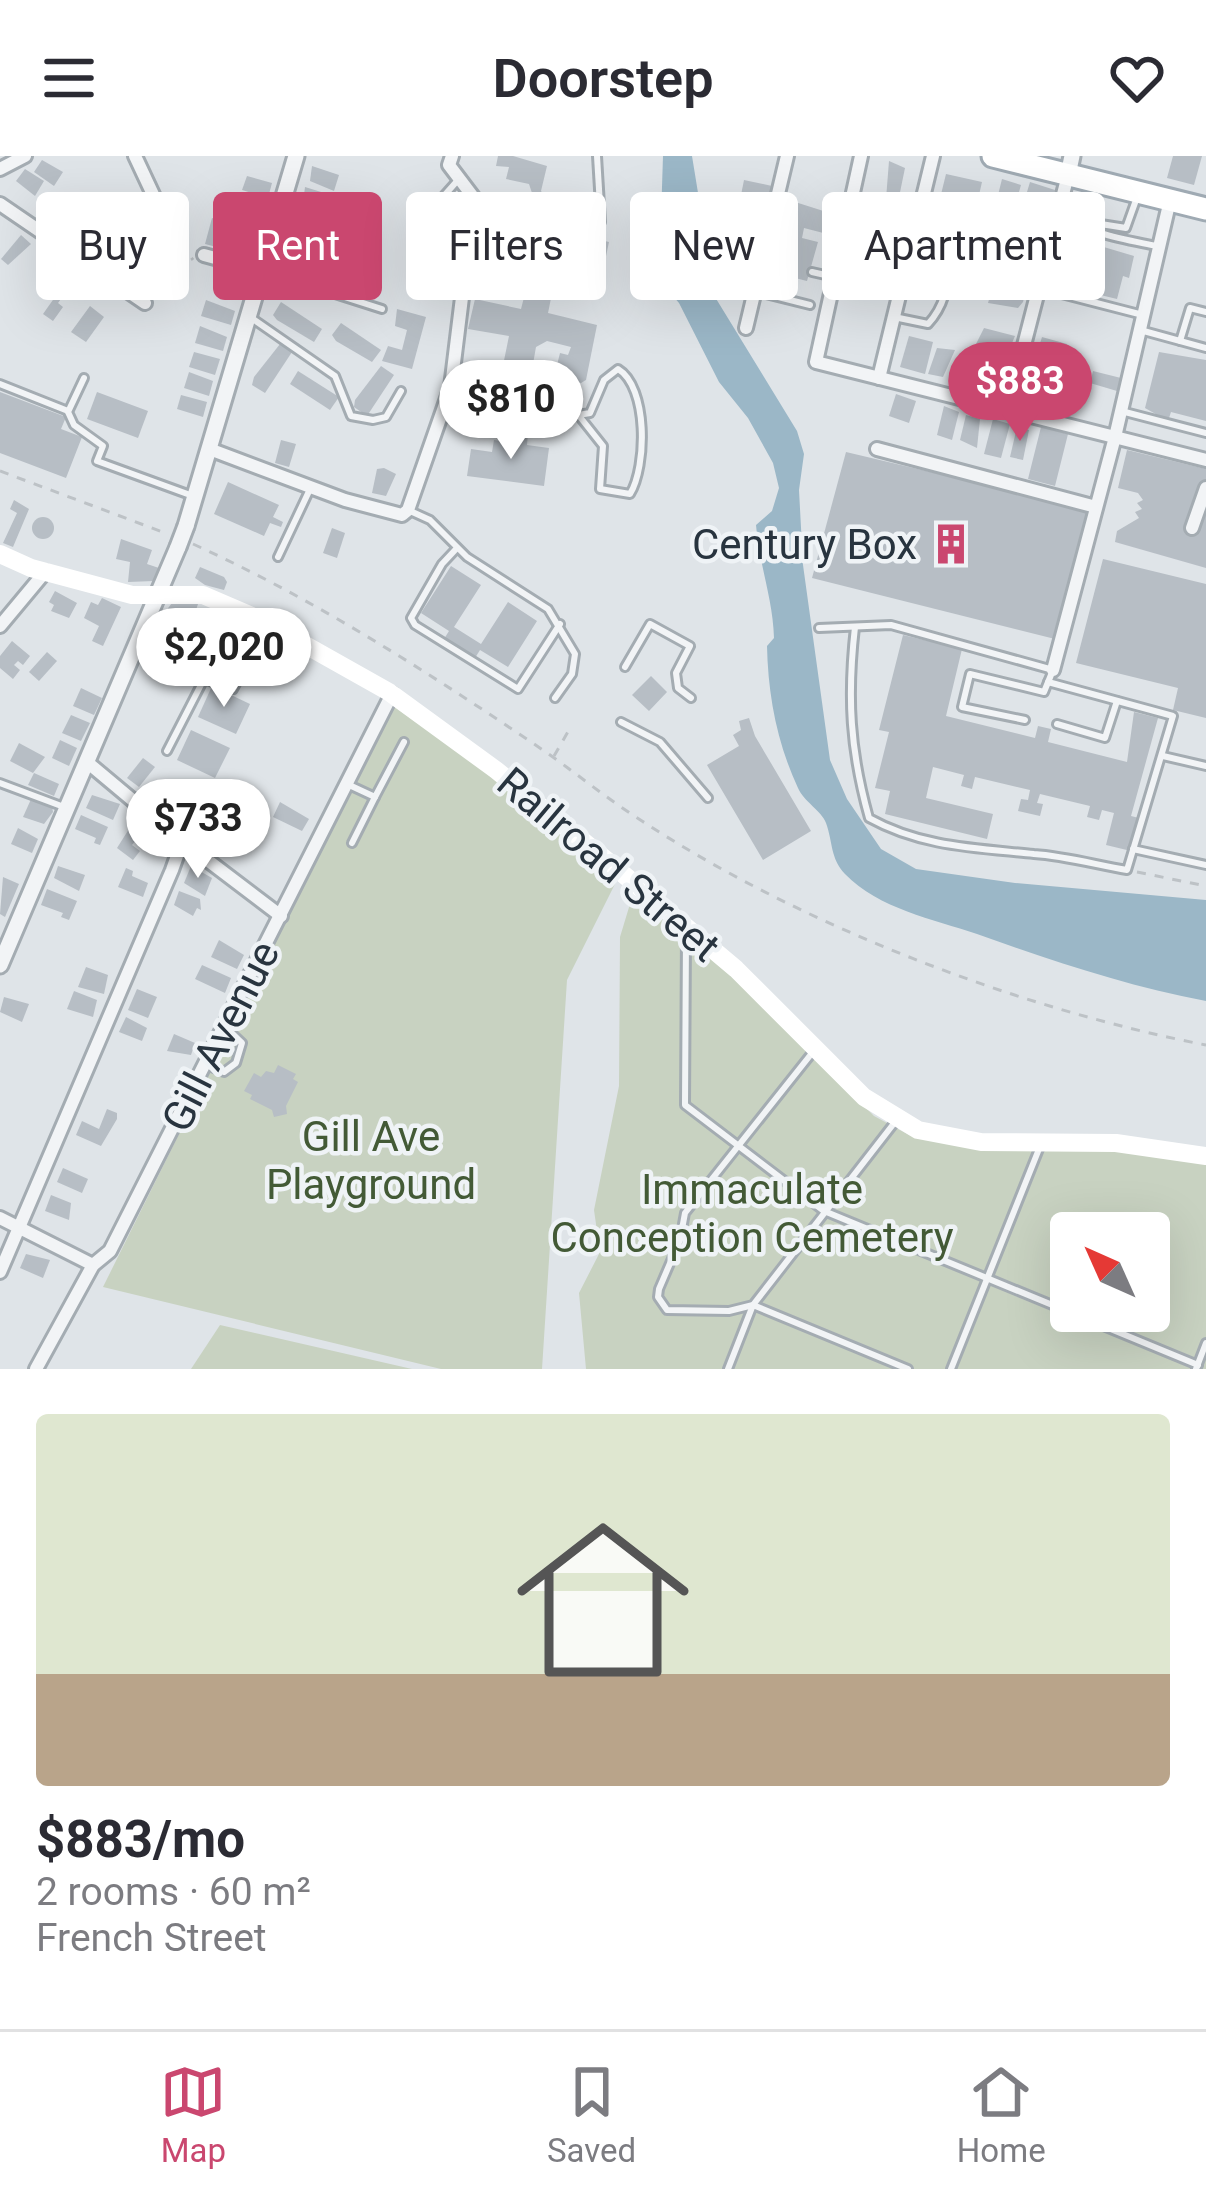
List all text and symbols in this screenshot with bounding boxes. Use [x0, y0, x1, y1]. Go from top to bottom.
icon: menu [36, 45, 102, 111]
icon: heart [1104, 45, 1170, 111]
text: Doorstep [492, 47, 714, 110]
chip: Buy [36, 192, 189, 300]
chip: Rent [213, 192, 382, 300]
chip: Filters [406, 192, 606, 300]
chip: New [630, 192, 798, 300]
chip: Apartment [822, 192, 1105, 300]
pin: $883 [949, 342, 1091, 444]
text: $883 [975, 358, 1065, 404]
pin: $810 [440, 360, 582, 462]
text: $810 [466, 376, 556, 422]
place label: Century Box [692, 520, 917, 569]
building icon: Century Box [928, 521, 974, 567]
pin: $2,020 [126, 608, 322, 710]
text: $2,020 [163, 624, 285, 670]
street label: Railroad Street [488, 757, 730, 971]
pin: $733 [127, 779, 269, 881]
text: $733 [153, 795, 243, 841]
street label: Gill Avenue [152, 933, 289, 1140]
park label: Gill Ave Playground [266, 1112, 476, 1209]
park label: Immaculate Conception Cemetery [550, 1165, 954, 1262]
north arrow [1050, 1212, 1170, 1332]
map controls [1050, 1212, 1170, 1332]
icon: home [495, 1492, 711, 1708]
text: $883/mo [36, 1810, 245, 1869]
text: 2 rooms · 60 m² [36, 1869, 311, 1915]
text: French Street [36, 1915, 267, 1961]
tab: Map [160, 2059, 226, 2170]
tab: Saved [547, 2059, 636, 2170]
tab: Home [957, 2059, 1046, 2170]

